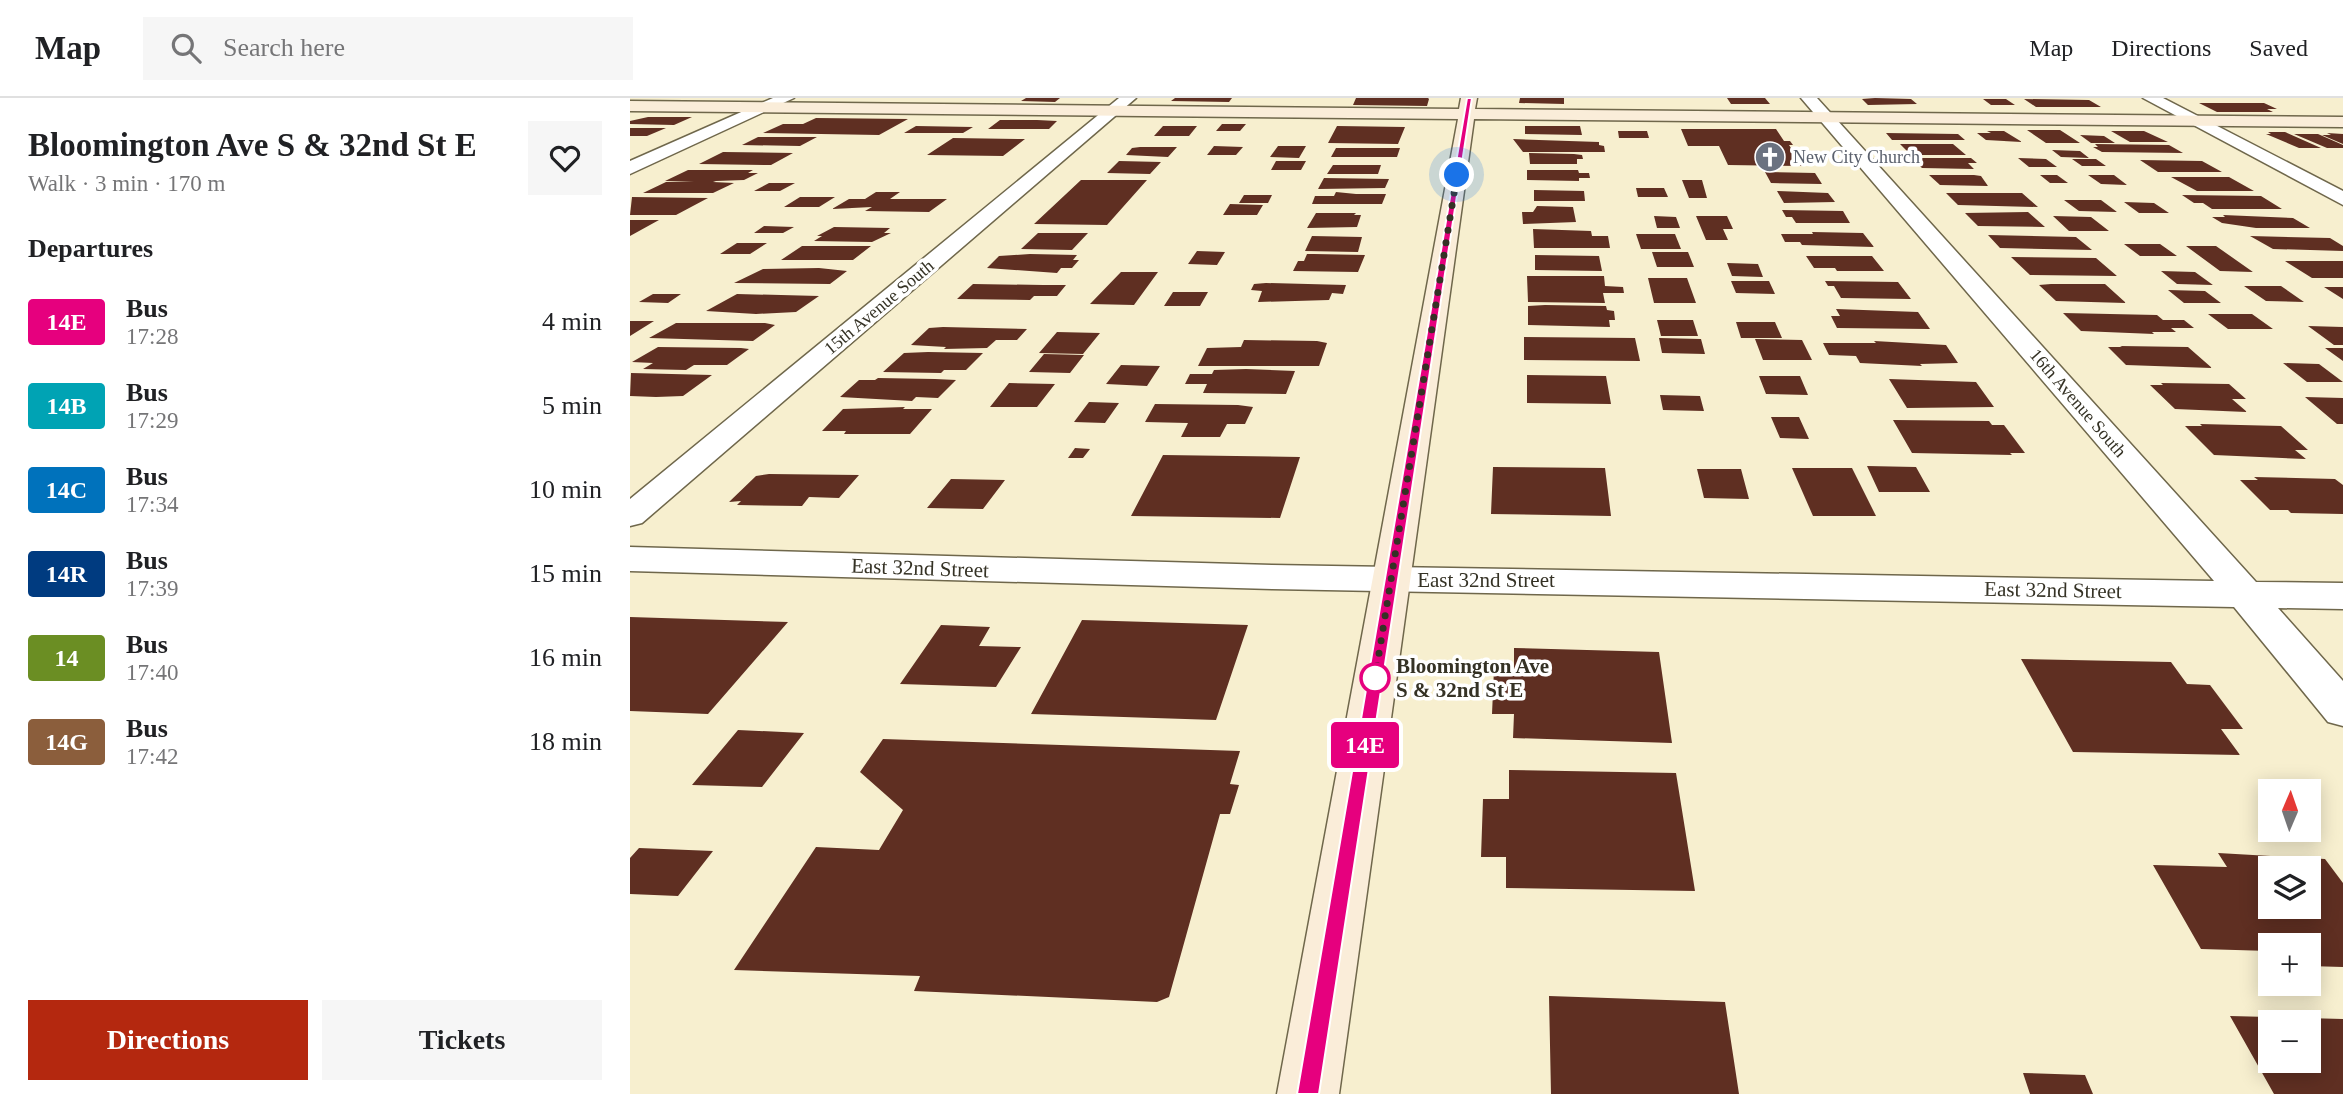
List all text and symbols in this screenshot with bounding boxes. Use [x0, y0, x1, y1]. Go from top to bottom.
search box [143, 17, 633, 80]
icon: search [167, 29, 205, 67]
text: Map [35, 30, 101, 66]
text: Search here [223, 33, 345, 62]
text: Map [2029, 35, 2073, 61]
text: Directions [2111, 35, 2211, 61]
text: Saved [2249, 35, 2308, 61]
button: heart [528, 121, 602, 195]
text: Bloomington Ave S & 32nd St E [28, 127, 477, 163]
church icon: New City Church [1753, 140, 1787, 174]
place label: New City Church [1793, 147, 1920, 167]
your location [1439, 157, 1474, 192]
text: Walk · 3 min · 170 m [28, 171, 225, 196]
text: Departures [28, 234, 153, 263]
street label: 15th Avenue South [820, 255, 938, 359]
text: Bus [126, 294, 168, 323]
text: 4 min [542, 307, 602, 336]
text: 14E [46, 309, 87, 335]
text: 17:28 [126, 324, 178, 349]
street label: 16th Avenue South [2026, 345, 2130, 461]
text: Bus [126, 378, 168, 407]
text: 5 min [542, 391, 602, 420]
text: 14B [46, 393, 87, 419]
text: 17:29 [126, 408, 178, 433]
text: Bus [126, 462, 168, 491]
text: 10 min [529, 475, 602, 504]
text: 14C [46, 477, 87, 503]
text: 17:34 [126, 492, 178, 517]
text: Bus [126, 546, 168, 575]
street label: East 32nd Street [851, 554, 989, 582]
text: 15 min [529, 559, 602, 588]
text: 14R [46, 561, 87, 587]
street label: East 32nd Street [1417, 568, 1555, 592]
text: 17:39 [126, 576, 178, 601]
street label: East 32nd Street [1984, 577, 2122, 603]
text: Bus [126, 630, 168, 659]
text: 16 min [529, 643, 602, 672]
text: 14 [55, 645, 79, 671]
place label: Bloomington Ave S & 32nd St E [1396, 654, 1549, 702]
text: 17:40 [126, 660, 178, 685]
marker: Bloomington Ave S & 32nd St E [1360, 663, 1390, 693]
text: Bus [126, 714, 168, 743]
line badge: 14E [1325, 722, 1405, 768]
text: 18 min [529, 727, 602, 756]
text: 14G [45, 729, 88, 755]
text: 14E [1345, 732, 1385, 758]
text: 17:42 [126, 744, 178, 769]
north arrow [2258, 779, 2320, 842]
map controls [2258, 779, 2321, 1073]
button: layers [2258, 856, 2321, 919]
button: + [2258, 933, 2321, 996]
button: Directions [28, 1000, 308, 1080]
button: Tickets [322, 1000, 602, 1080]
button: − [2258, 1010, 2321, 1073]

